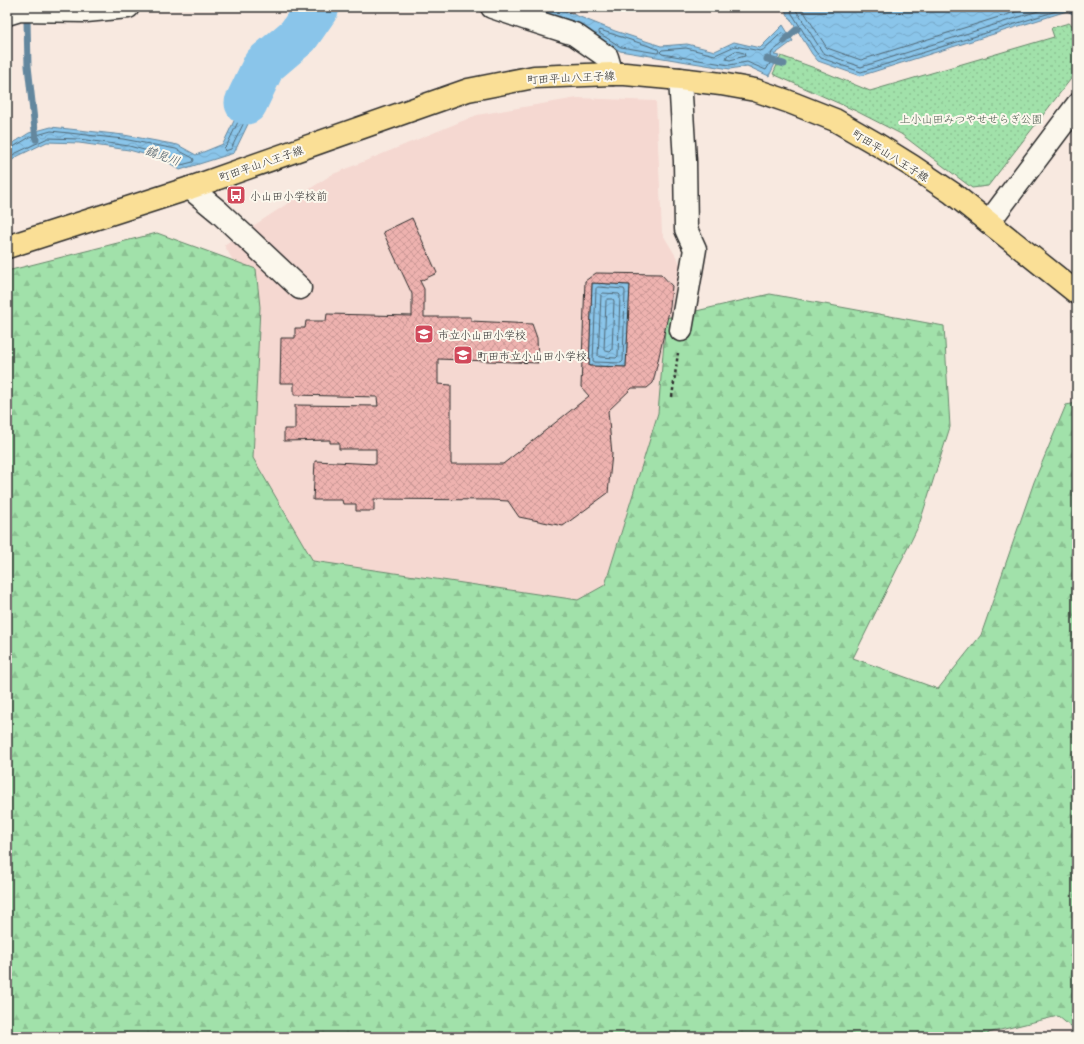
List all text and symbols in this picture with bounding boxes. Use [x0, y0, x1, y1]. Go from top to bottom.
street label: 町田平山八王子線 [527, 67, 615, 87]
park label: 上小山田みつやせせらぎ公園 [900, 111, 1043, 126]
street label: 町田平山八王子線 [850, 125, 932, 185]
water label: 鶴見川 [143, 142, 183, 168]
street label: 町田平山八王子線 [217, 142, 305, 184]
bus stop icon: 小山田小学校前 [225, 184, 247, 206]
place label: 小山田小学校前 [250, 188, 327, 203]
school or university icon: 市立小山田小学校 [413, 323, 435, 345]
place label: 市立小山田小学校 [438, 327, 526, 342]
school or university icon: 町田市立小山田小学校 [452, 344, 474, 366]
place label: 町田市立小山田小学校 [477, 348, 587, 363]

